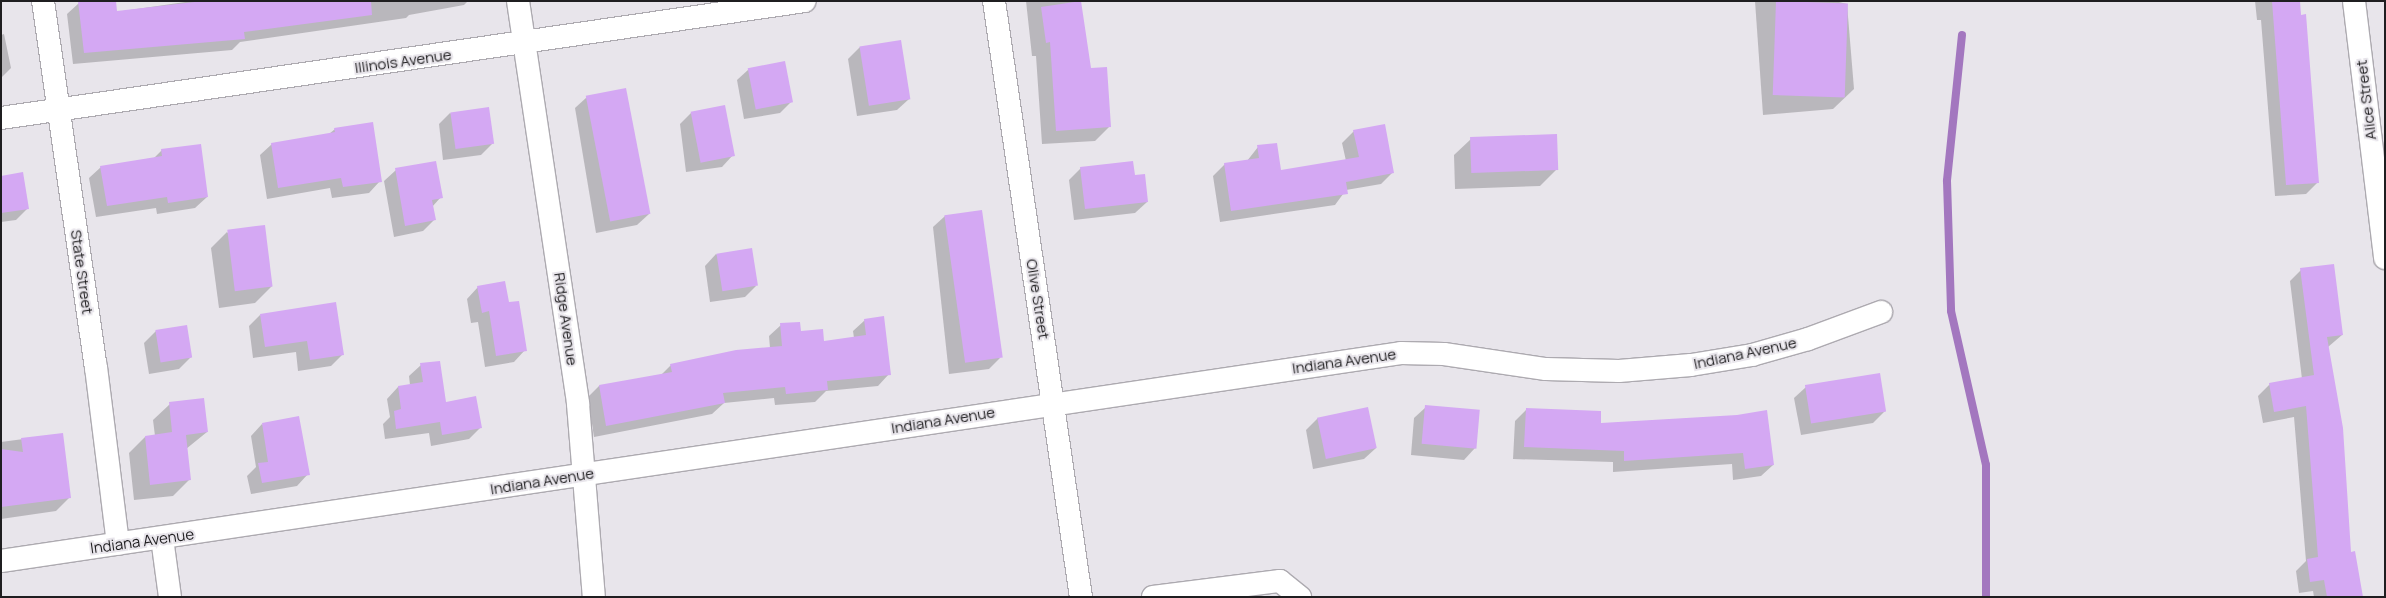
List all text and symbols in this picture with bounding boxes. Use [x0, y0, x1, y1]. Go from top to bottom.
street label: Illinois Avenue [353, 45, 453, 77]
street label: Alice Street [2352, 59, 2380, 141]
street label: State Street [67, 229, 97, 315]
street label: Olive Street [1023, 258, 1053, 340]
street label: Ridge Avenue [551, 271, 581, 367]
street label: Indiana Avenue [1692, 333, 1798, 373]
street label: Indiana Avenue [1291, 345, 1397, 377]
street label: Indiana Avenue [890, 403, 996, 437]
street label: Indiana Avenue [489, 464, 595, 498]
street label: Indiana Avenue [89, 525, 195, 557]

